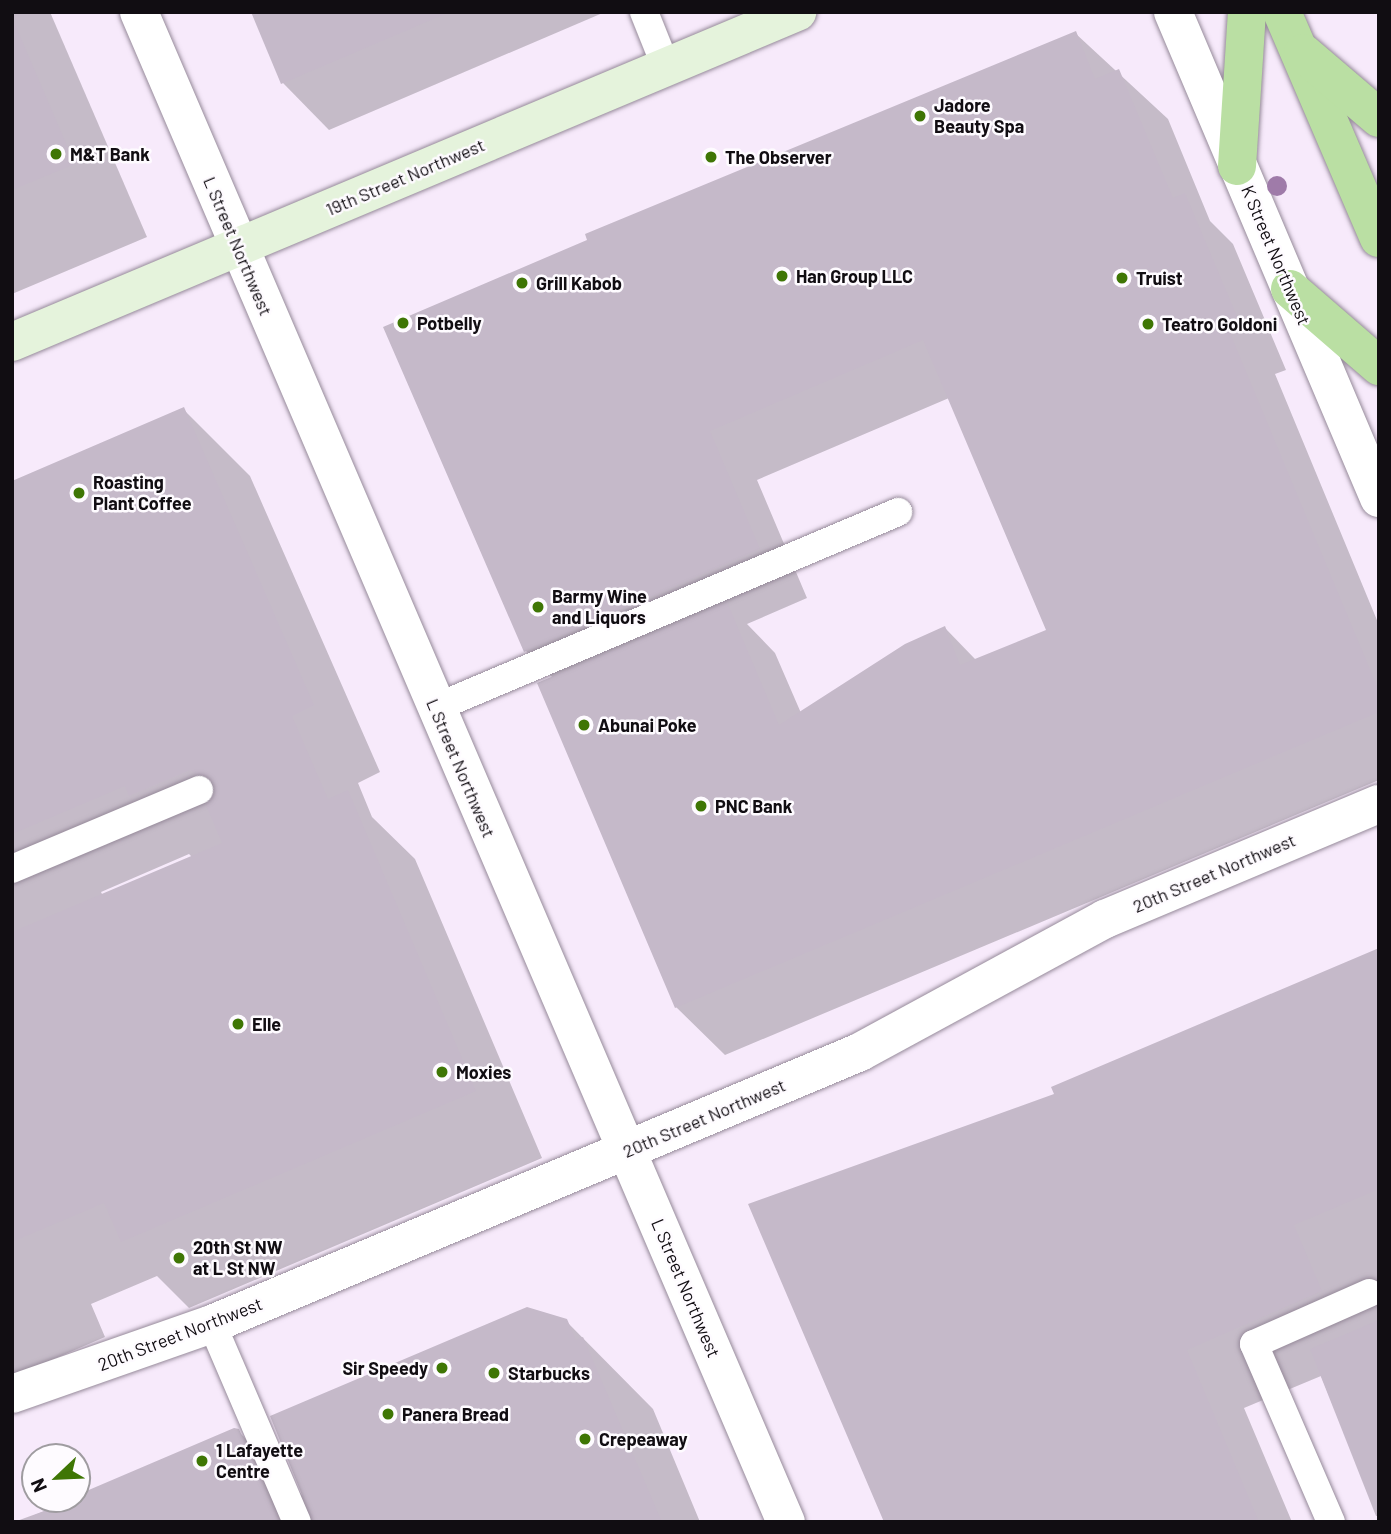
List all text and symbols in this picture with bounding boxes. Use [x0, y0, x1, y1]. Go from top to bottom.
place label: Jadore Beauty Spa [934, 95, 1024, 138]
marker: Jadore Beauty Spa [912, 108, 928, 124]
street label: 19th Street Northwest [322, 134, 488, 220]
place label: M&T Bank [70, 143, 150, 165]
marker: M&T Bank [48, 146, 64, 162]
place label: The Observer [725, 146, 832, 168]
marker: The Observer [703, 149, 719, 165]
street label: L Street Northwest [199, 173, 277, 319]
street label: K Street Northwest [1237, 182, 1315, 328]
place label: Han Group LLC [796, 265, 913, 287]
place label: Truist [1136, 267, 1183, 289]
marker: Han Group LLC [774, 268, 790, 284]
marker: Truist [1114, 270, 1130, 286]
place label: Grill Kabob [536, 272, 622, 294]
marker: Grill Kabob [514, 275, 530, 291]
place label: Potbelly [417, 312, 482, 334]
place label: Teatro Goldoni [1162, 313, 1277, 335]
marker: Potbelly [395, 315, 411, 331]
marker: Teatro Goldoni [1140, 316, 1156, 332]
place label: Roasting Plant Coffee [93, 472, 192, 514]
marker: Roasting Plant Coffee [71, 485, 87, 501]
place label: Barmy Wine and Liquors [552, 586, 647, 628]
marker: Barmy Wine and Liquors [530, 599, 546, 615]
street label: L Street Northwest [422, 695, 500, 841]
place label: Abunai Poke [598, 714, 696, 736]
marker: Abunai Poke [576, 717, 592, 733]
place label: PNC Bank [715, 795, 792, 817]
marker: PNC Bank [693, 798, 709, 814]
street label: 20th Street Northwest [1129, 829, 1299, 917]
place label: Elle [252, 1013, 281, 1035]
marker: Elle [230, 1016, 246, 1032]
place label: Moxies [456, 1061, 511, 1083]
marker: Moxies [434, 1064, 450, 1080]
street label: 20th Street Northwest [619, 1074, 789, 1162]
street label: L Street Northwest [647, 1215, 725, 1361]
place label: 20th St NW at L St NW [193, 1237, 283, 1280]
marker: 20th St NW at L St NW [171, 1250, 187, 1266]
street label: 20th Street Northwest [95, 1293, 265, 1375]
place label: Sir Speedy [342, 1357, 428, 1379]
marker: Sir Speedy [434, 1360, 450, 1376]
place label: Starbucks [508, 1362, 590, 1384]
marker: Starbucks [486, 1365, 502, 1381]
place label: Panera Bread [402, 1403, 509, 1425]
marker: Panera Bread [380, 1406, 396, 1422]
place label: Crepeaway [599, 1428, 688, 1450]
marker: Crepeaway [577, 1431, 593, 1447]
place label: 1 Lafayette Centre [216, 1440, 303, 1482]
north arrow [21, 1443, 91, 1513]
marker: 1 Lafayette Centre [194, 1453, 210, 1469]
text: N [25, 1475, 51, 1496]

